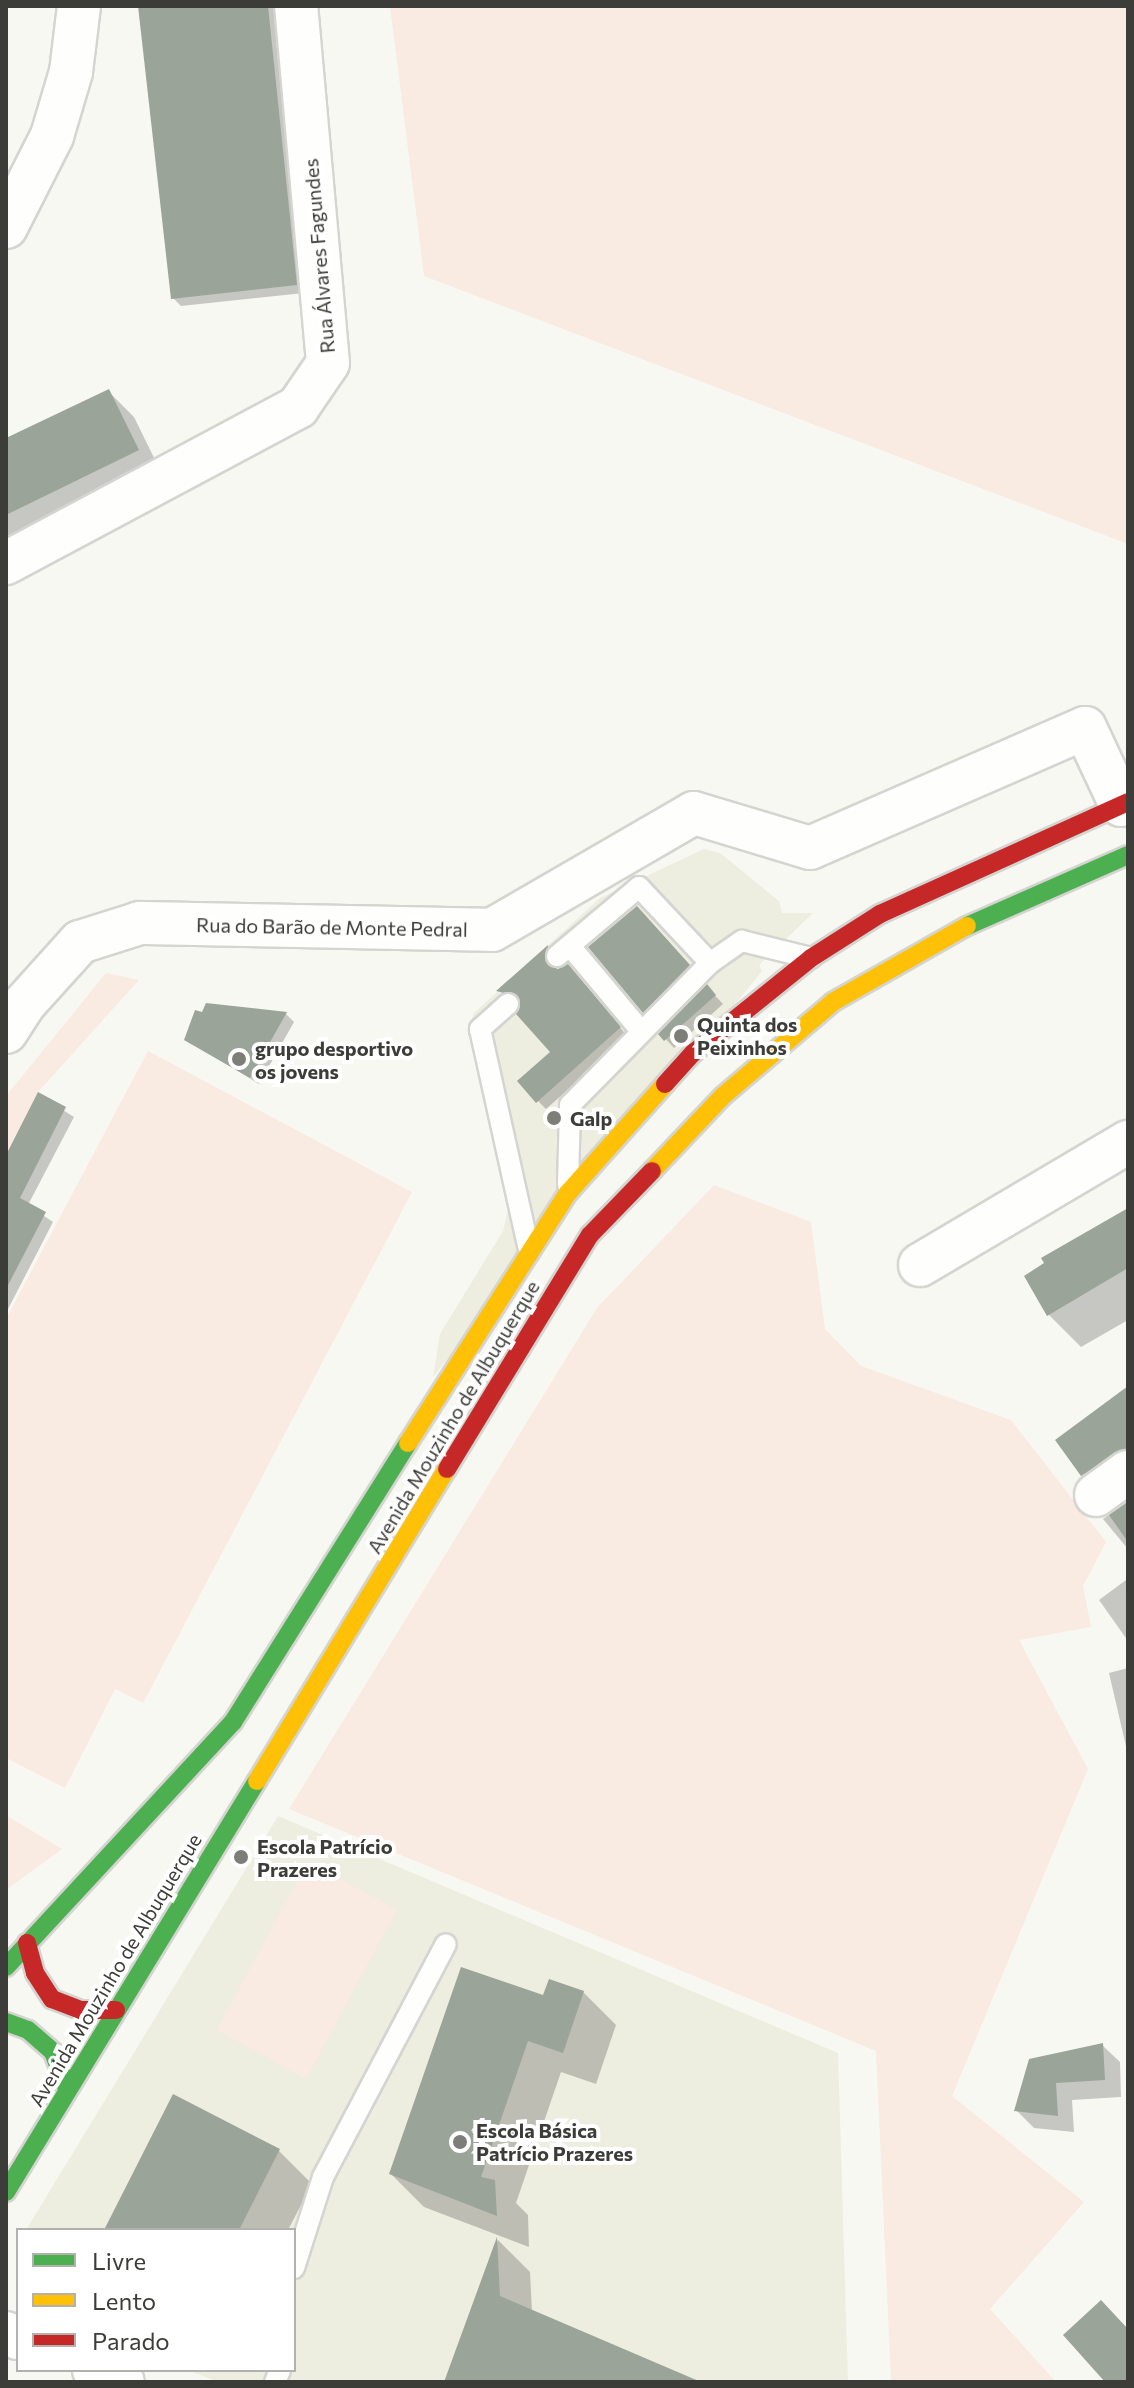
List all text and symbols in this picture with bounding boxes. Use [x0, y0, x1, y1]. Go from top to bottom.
street label: Rua Álvares Fagundes [299, 158, 339, 354]
street label: Rua do Barão de Monte Pedral [196, 913, 468, 941]
place label: Quinta dos Peixinhos [697, 1012, 797, 1059]
marker: Quinta dos Peixinhos [672, 1027, 690, 1045]
place label: grupo desportivo os jovens [255, 1036, 413, 1083]
marker: grupo desportivo os jovens [230, 1050, 248, 1068]
place label: Galp [570, 1106, 612, 1130]
marker: Galp [545, 1109, 563, 1127]
street label: Avenida Mouzinho de Albuquerque [362, 1276, 544, 1558]
street label: Avenida Mouzinho de Albuquerque [24, 1829, 206, 2111]
place label: Escola Patrício Prazeres [257, 1834, 393, 1881]
marker: Escola Patrício Prazeres [232, 1848, 250, 1866]
place label: Escola Básica Patrício Prazeres [476, 2118, 633, 2165]
marker: Escola Básica Patrício Prazeres [451, 2133, 469, 2151]
legend [16, 2228, 296, 2372]
text: Livre [92, 2246, 146, 2275]
text: Lento [92, 2286, 156, 2315]
text: Parado [92, 2326, 170, 2355]

